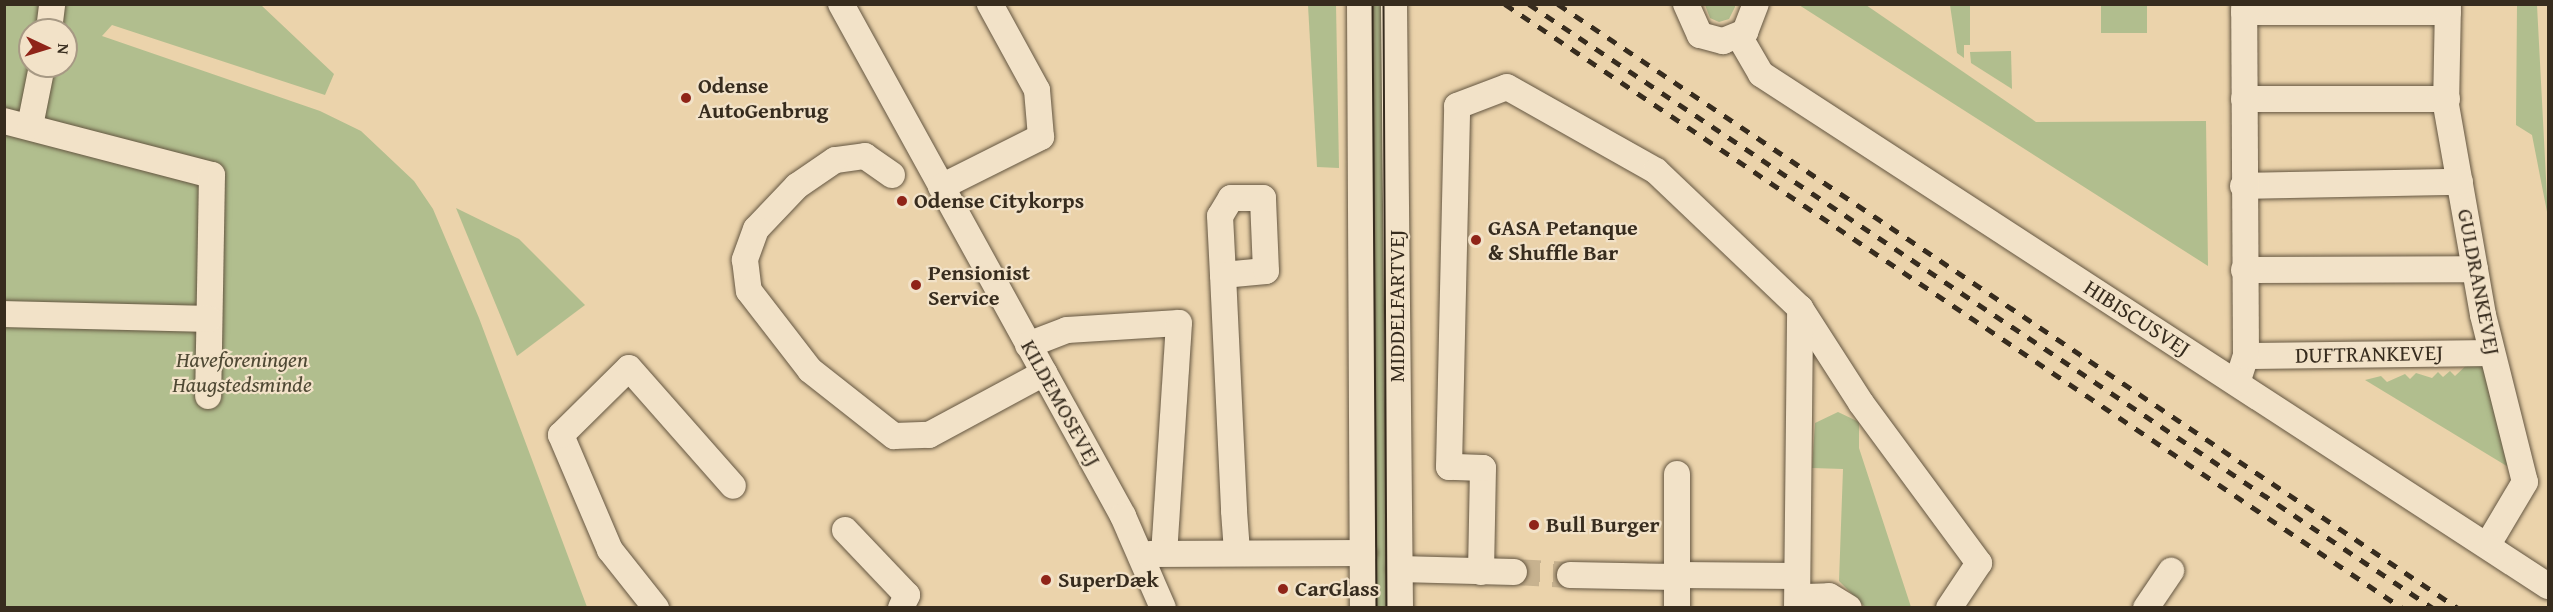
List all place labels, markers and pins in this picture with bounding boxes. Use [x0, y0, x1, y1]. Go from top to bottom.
place label: Odense AutoGenbrug [698, 72, 828, 124]
marker: Odense AutoGenbrug [679, 91, 693, 105]
place label: Odense Citykorps [914, 188, 1084, 214]
marker: Odense Citykorps [895, 194, 909, 208]
place label: GASA Petanque & Shuffle Bar [1488, 214, 1638, 266]
marker: GASA Petanque & Shuffle Bar [1469, 233, 1483, 247]
place label: Pensionist Service [928, 259, 1030, 310]
marker: Pensionist Service [909, 278, 923, 292]
place label: Bull Burger [1546, 512, 1660, 538]
marker: Bull Burger [1527, 518, 1541, 532]
place label: SuperDæk [1058, 567, 1159, 593]
marker: SuperDæk [1039, 573, 1053, 587]
place label: CarGlass [1295, 576, 1379, 602]
marker: CarGlass [1276, 582, 1290, 596]

